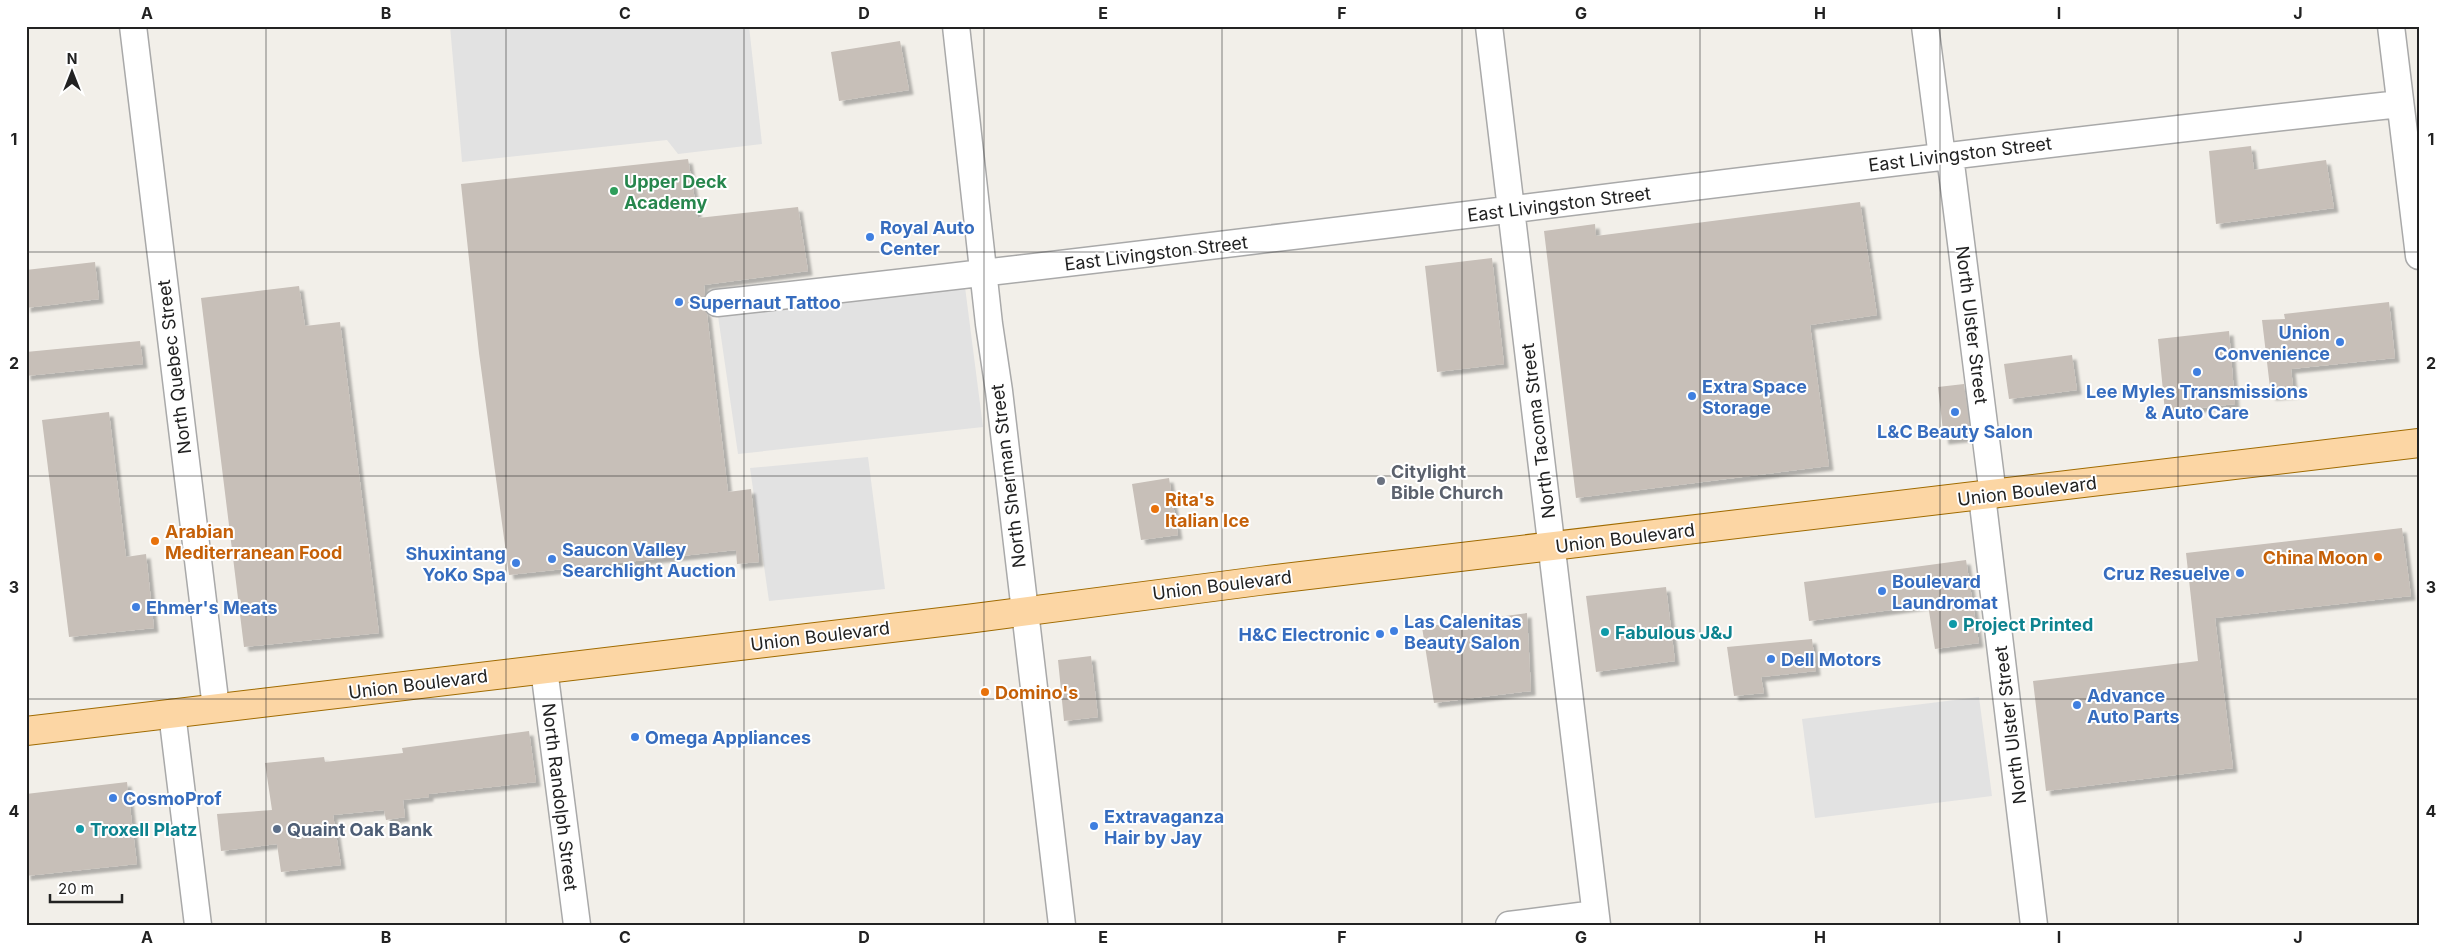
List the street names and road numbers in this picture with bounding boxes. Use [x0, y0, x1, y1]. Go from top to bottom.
street label: East Livingston Street [1867, 132, 2053, 176]
street label: East Livingston Street [1466, 182, 1652, 226]
street label: East Livingston Street [1063, 231, 1249, 275]
street label: North Ulster Street [1952, 245, 1992, 405]
street label: North Quebec Street [153, 278, 195, 455]
street label: North Tacoma Street [1517, 342, 1559, 520]
street label: North Sherman Street [986, 383, 1030, 569]
street label: Union Boulevard [1956, 472, 2098, 510]
street label: Union Boulevard [1554, 519, 1696, 557]
street label: Union Boulevard [1151, 566, 1293, 604]
street label: Union Boulevard [749, 617, 891, 655]
street label: North Ulster Street [1990, 645, 2030, 805]
street label: Union Boulevard [347, 665, 489, 703]
street label: North Randolph Street [538, 702, 582, 892]

